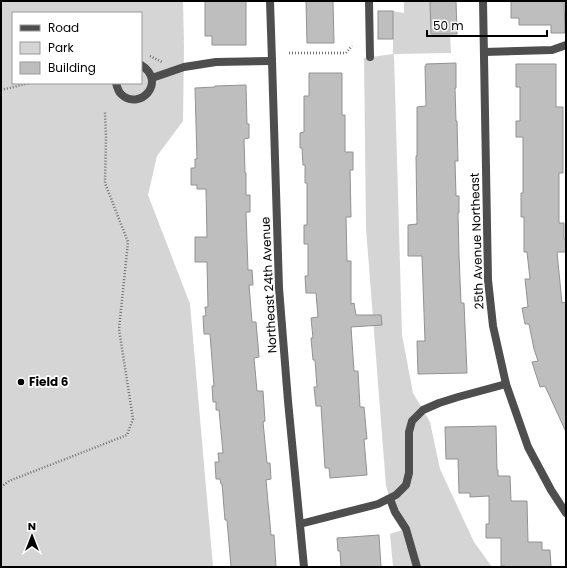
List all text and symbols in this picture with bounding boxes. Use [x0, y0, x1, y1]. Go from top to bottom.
legend [12, 12, 142, 84]
scale bar [427, 12, 547, 38]
text: 50 m [433, 17, 464, 34]
text: Road [48, 19, 79, 36]
text: Park [48, 39, 75, 56]
text: Building [48, 59, 96, 76]
street label: 25th Avenue Northeast [466, 172, 487, 310]
street label: Northeast 24th Avenue [256, 216, 281, 354]
place label: Field 6 [29, 373, 69, 390]
marker: Field 6 [16, 377, 26, 387]
north arrow [12, 516, 52, 556]
text: N [28, 518, 36, 534]

